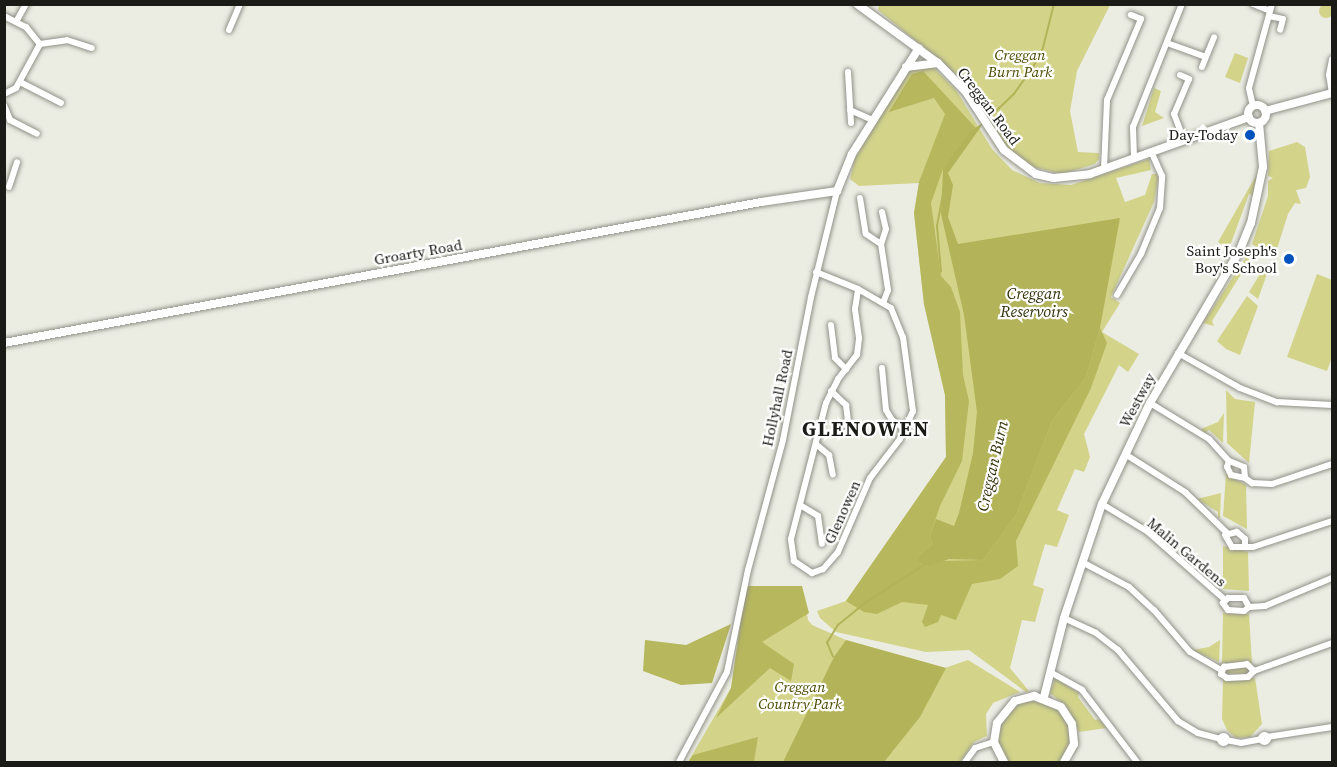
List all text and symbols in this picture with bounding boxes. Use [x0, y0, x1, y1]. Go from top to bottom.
park label: Creggan Burn Park [988, 45, 1052, 80]
street label: Creggan Road [954, 64, 1024, 148]
place label: Day-Today [1169, 126, 1238, 144]
marker: Day-Today [1243, 128, 1257, 142]
street label: Groarty Road [373, 235, 463, 269]
place label: Saint Joseph's Boy's School [1187, 241, 1277, 276]
marker: Saint Joseph's Boy's School [1282, 252, 1296, 266]
water label: Creggan Reservoirs [1000, 283, 1068, 321]
street label: Hollyhall Road [758, 348, 796, 448]
street label: Westway [1115, 370, 1159, 430]
district label: GLENOWEN [802, 416, 930, 442]
water label: Creggan Burn [972, 419, 1012, 513]
street label: Glenowen [820, 477, 864, 547]
street label: Malin Gardens [1144, 514, 1230, 590]
park label: Creggan Country Park [758, 677, 842, 712]

